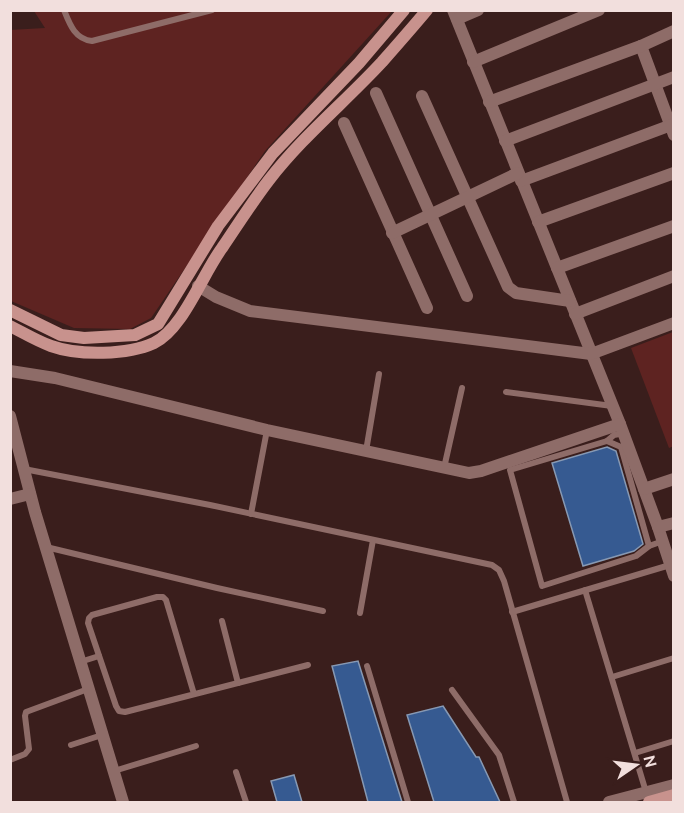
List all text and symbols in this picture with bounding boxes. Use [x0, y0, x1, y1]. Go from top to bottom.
north arrow [606, 735, 666, 795]
text: N [640, 753, 661, 769]

